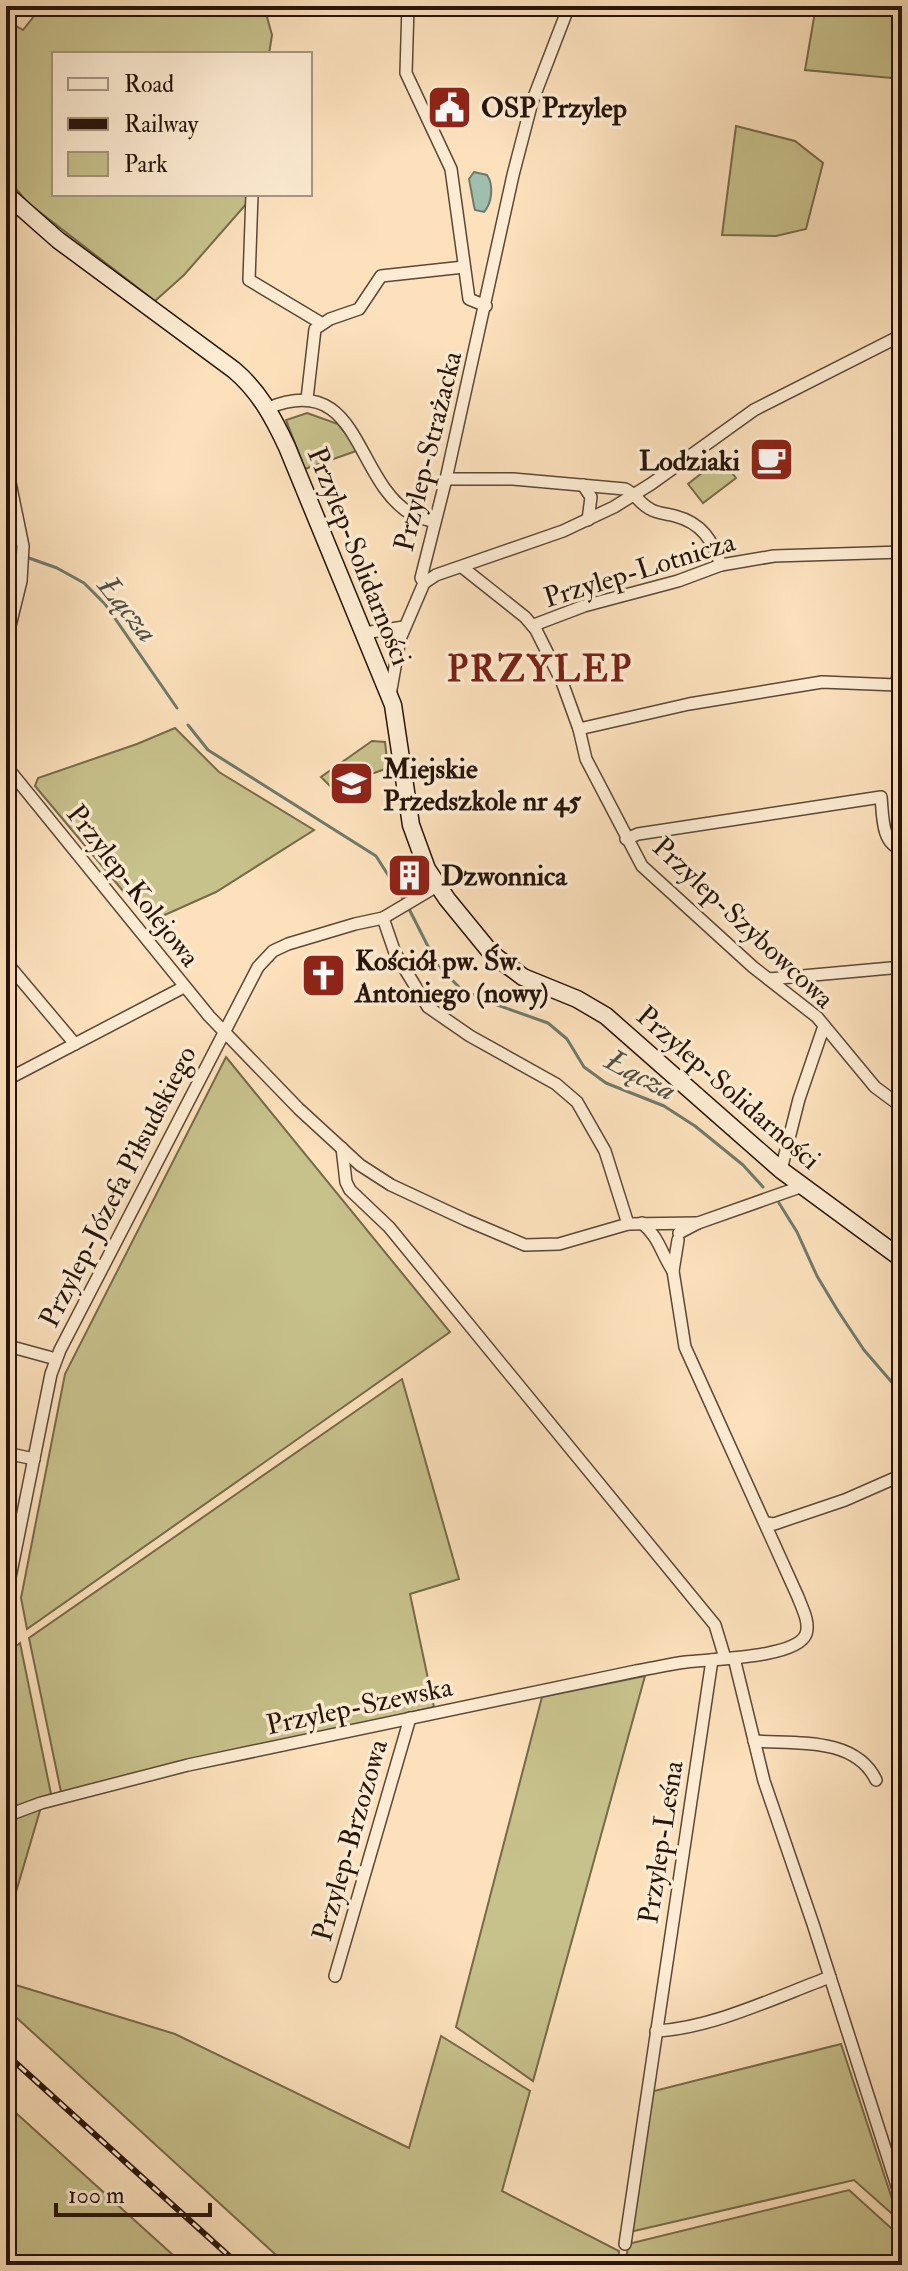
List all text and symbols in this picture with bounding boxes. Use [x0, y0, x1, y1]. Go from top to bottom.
legend [52, 52, 312, 196]
text: Road [124, 69, 174, 100]
public building icon: OSP Przylep [426, 83, 474, 131]
place label: OSP Przylep [481, 91, 627, 126]
text: Railway [124, 109, 199, 140]
text: Park [124, 149, 168, 180]
street label: Przylep-Strażacka [387, 347, 470, 555]
cafe icon: Lodziaki [747, 436, 795, 484]
street label: Przylep-Solidarności [299, 442, 418, 671]
place label: Lodziaki [639, 444, 741, 479]
street label: Przylep-Lotnicza [540, 525, 740, 616]
water label: Łącza [89, 568, 166, 650]
district label: PRZYLEP [447, 647, 633, 692]
place label: Miejskie Przedszkole nr 45 [382, 752, 582, 819]
school or university icon: Miejskie Przedszkole nr 45 [328, 760, 376, 808]
street label: Przylep-Kolejowa [58, 798, 207, 975]
street label: Przylep-Szybowcowa [645, 830, 842, 1017]
building icon: Dzwonnica [386, 851, 434, 899]
place label: Dzwonnica [441, 859, 568, 894]
place label: Kościół pw. Św. Antoniego (nowy) [354, 943, 549, 1011]
church icon: Kościół pw. Św. Antoniego (nowy) [300, 952, 348, 1000]
street label: Przylep-Solidarności [629, 999, 827, 1178]
street label: Przylep-Józefa Piłsudskiego [32, 1040, 205, 1333]
water label: Łącza [598, 1041, 683, 1109]
street label: Przylep-Szewska [263, 1670, 456, 1743]
street label: Przylep-Brzozowa [305, 1735, 396, 1945]
street label: Przylep-Leśna [631, 1758, 692, 1926]
scale bar [56, 2167, 210, 2217]
text: 100 m [68, 2180, 125, 2211]

